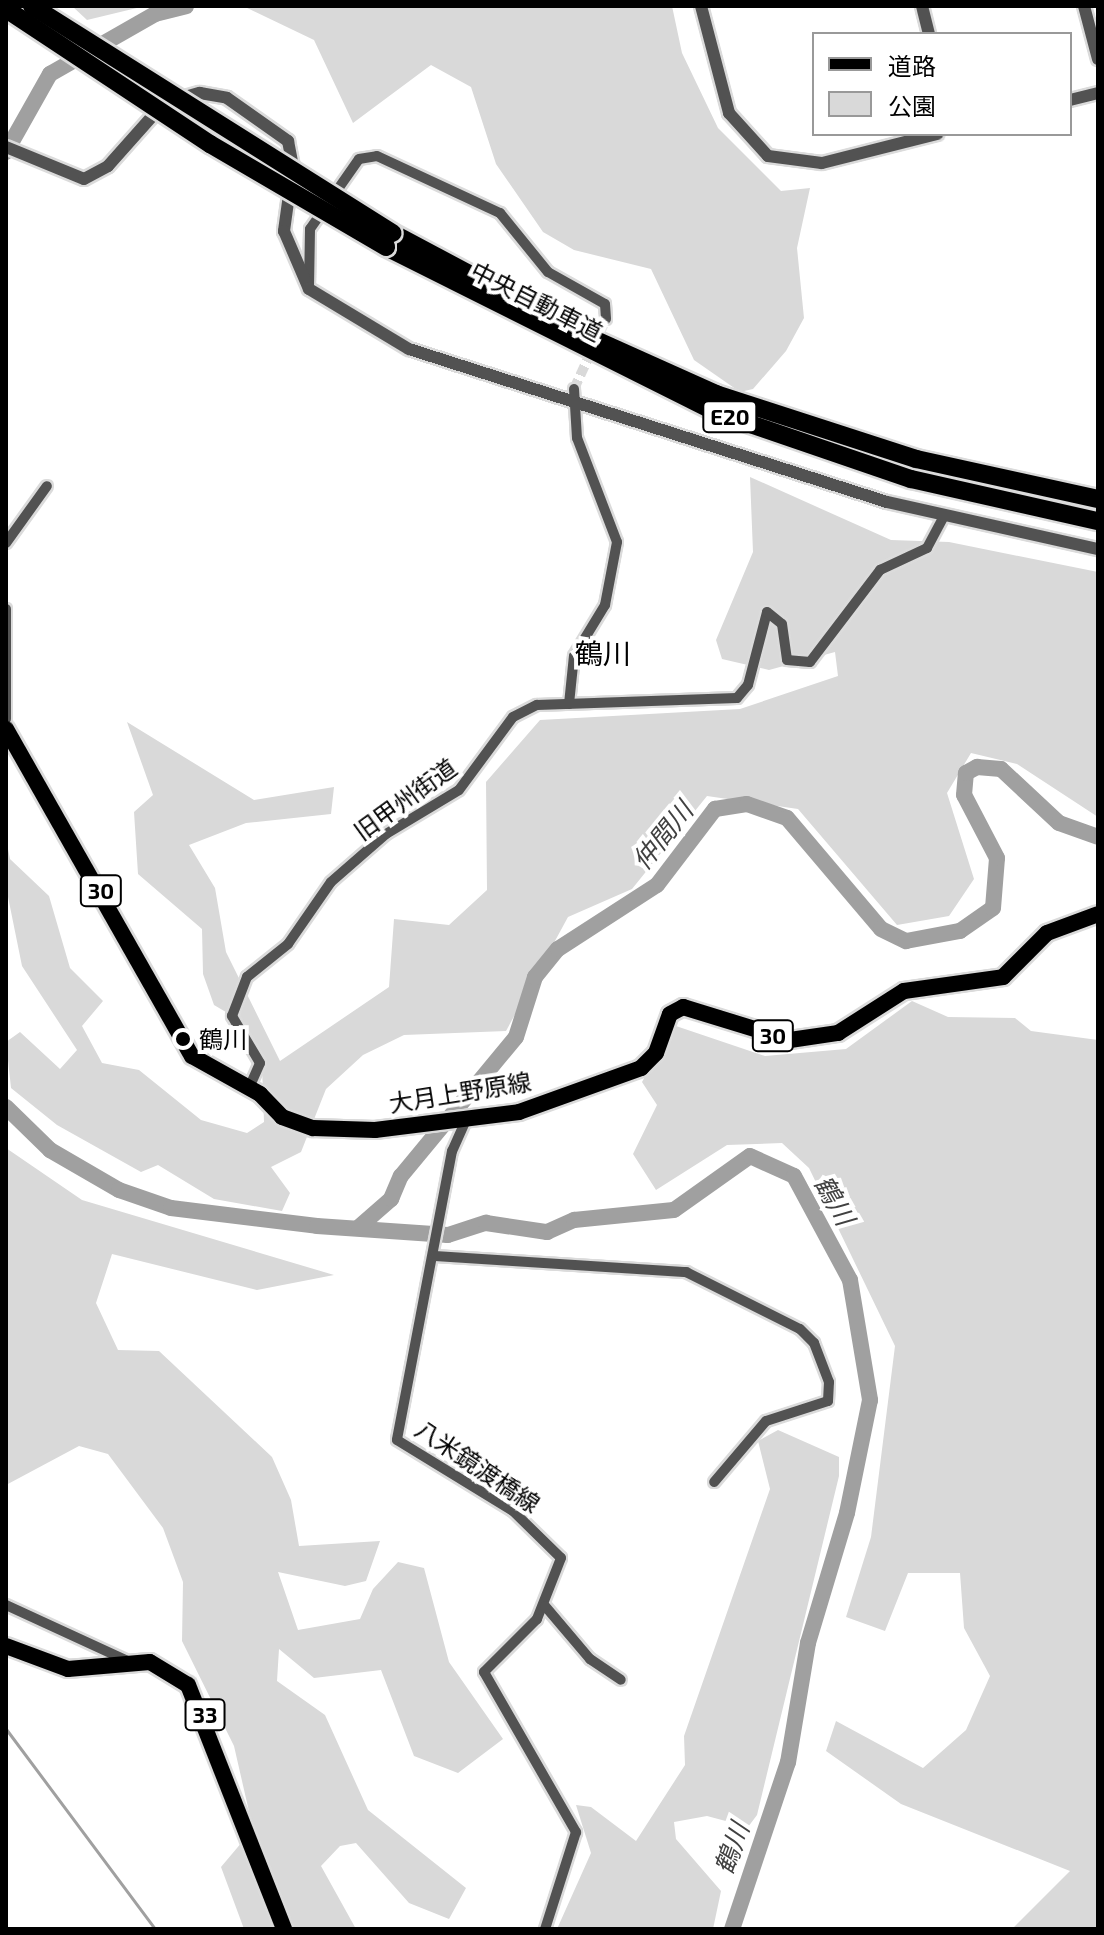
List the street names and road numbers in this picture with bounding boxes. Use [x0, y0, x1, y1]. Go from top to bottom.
street label: 中央自動車道 [466, 255, 608, 347]
road number: E20 [702, 399, 758, 435]
street label: 旧甲州街道 [348, 752, 462, 846]
road number: 30 [79, 873, 123, 909]
road number: 30 [751, 1018, 795, 1054]
street label: 大月上野原線 [387, 1067, 533, 1117]
street label: 八米鏡渡橋線 [410, 1414, 546, 1518]
road number: 33 [183, 1697, 227, 1733]

